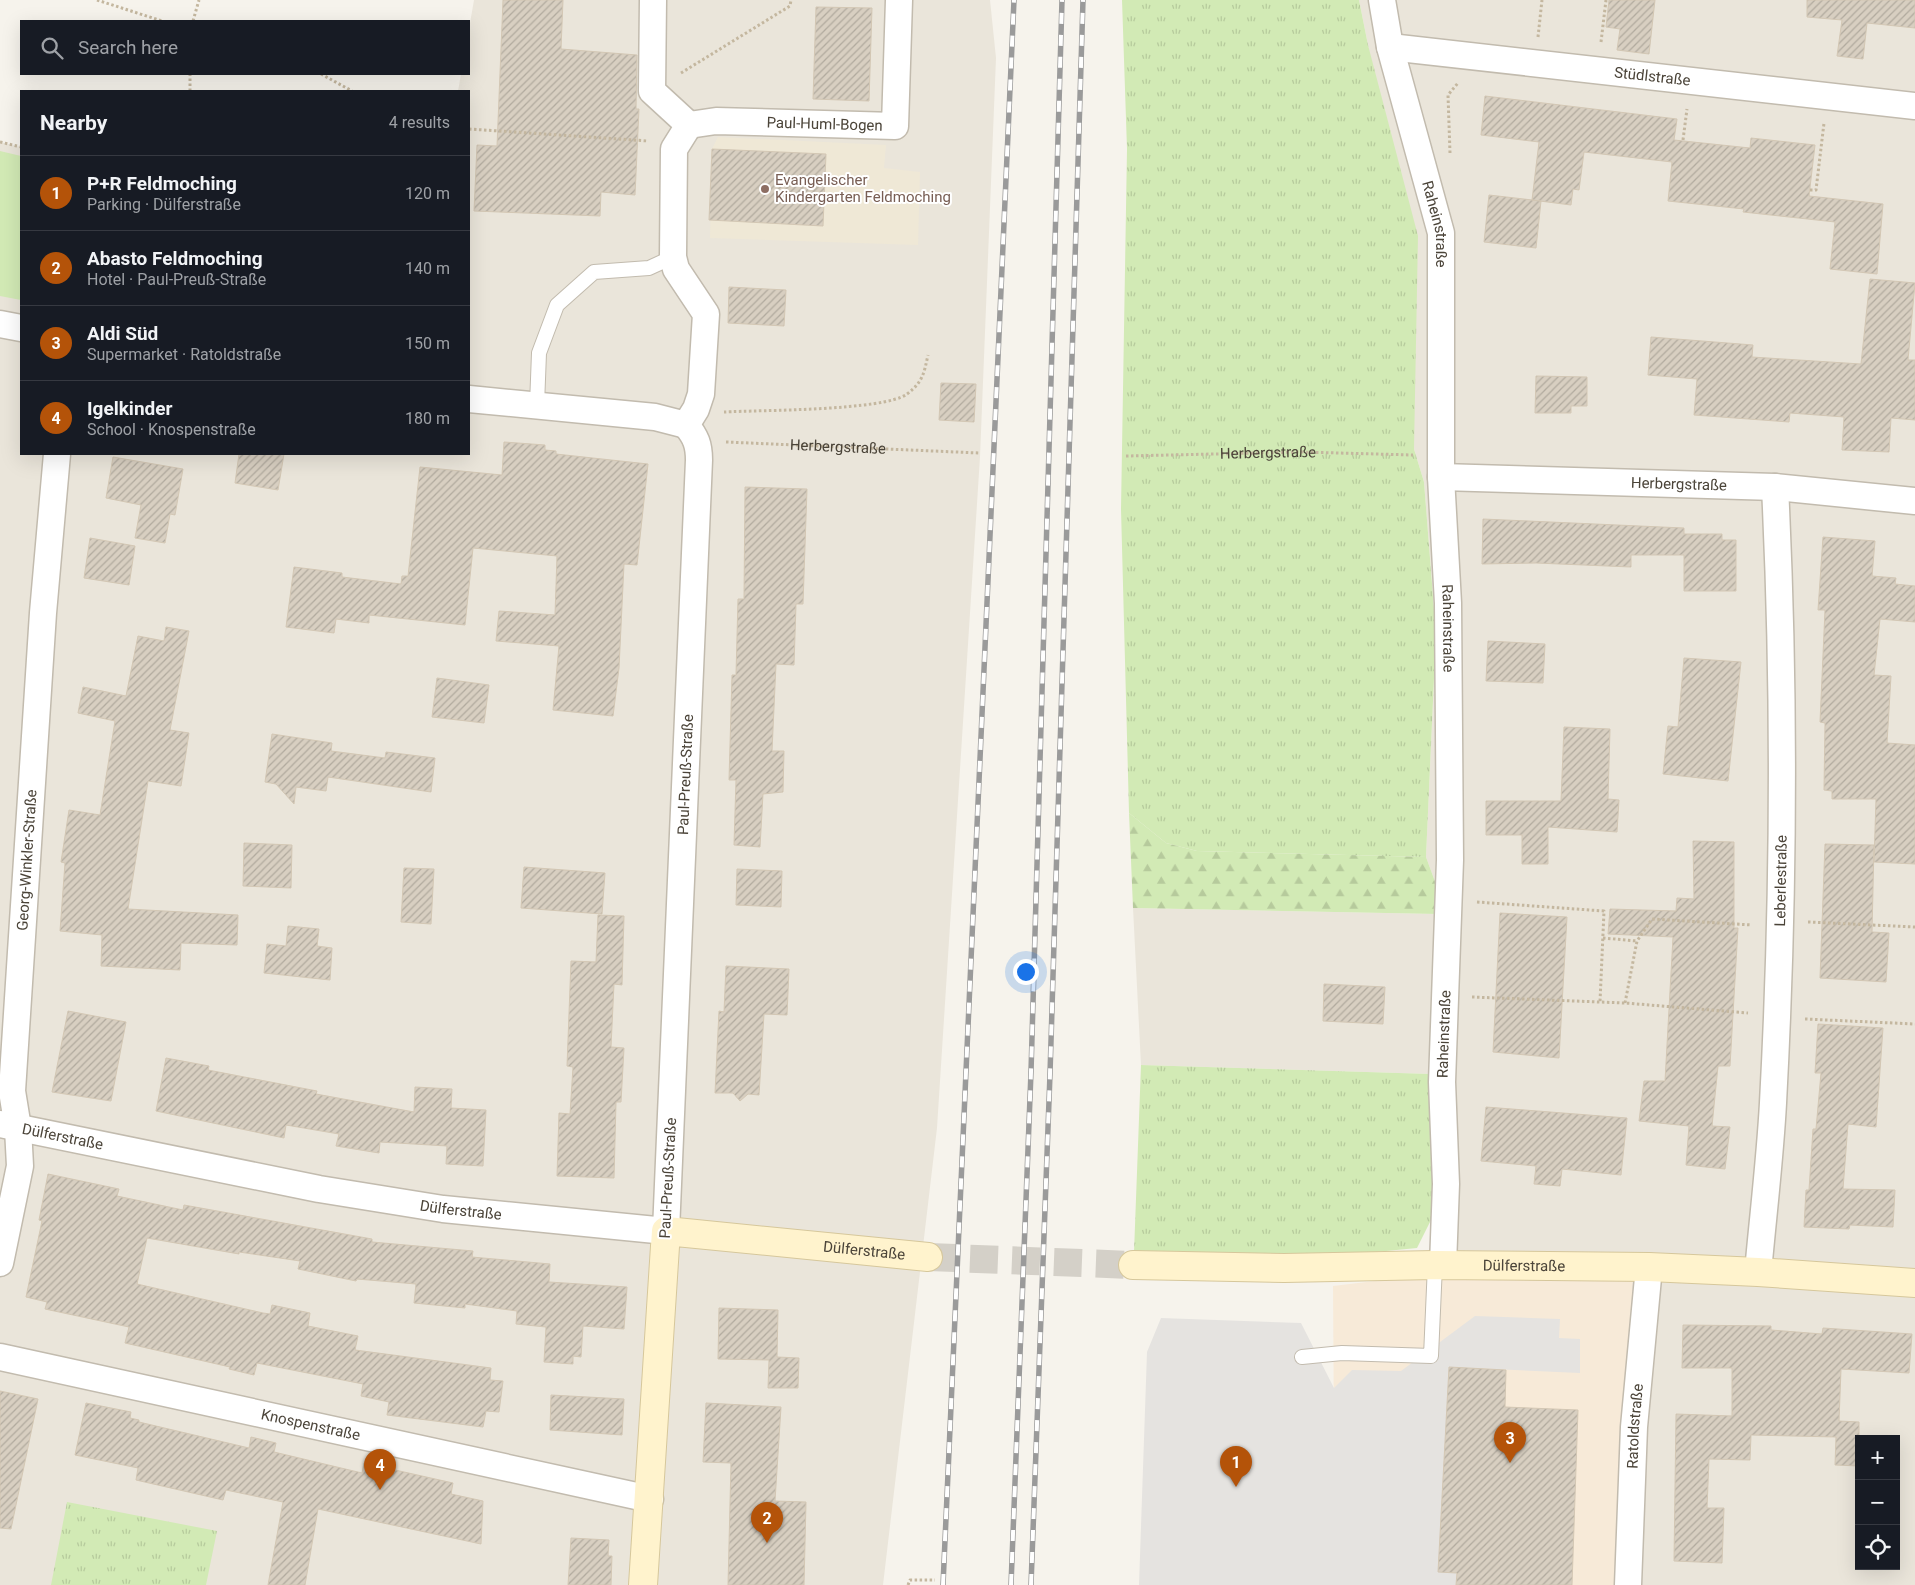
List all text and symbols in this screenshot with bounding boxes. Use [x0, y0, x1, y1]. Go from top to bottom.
search box [20, 20, 470, 75]
icon: search [38, 34, 66, 62]
text: Search here [78, 36, 178, 59]
street label: Stüdlstraße [1613, 63, 1692, 90]
text: Nearby [40, 111, 107, 135]
text: 4 results [389, 113, 450, 132]
street label: Paul-Huml-Bogen [766, 113, 883, 135]
place label: Evangelischer Kindergarten Feldmoching [775, 171, 951, 206]
text: P+R Feldmoching [87, 172, 237, 195]
street label: Raheinstraße [1418, 179, 1450, 268]
marker: Evangelischer Kindergarten Feldmoching [759, 183, 771, 195]
text: 1 [51, 184, 61, 203]
text: 120 m [405, 184, 450, 203]
text: Parking · Dülferstraße [87, 195, 241, 214]
text: Abasto Feldmoching [87, 247, 262, 270]
text: 2 [51, 259, 61, 278]
text: 140 m [405, 259, 450, 278]
text: Hotel · Paul-Preuß-Straße [87, 270, 266, 289]
text: Aldi Süd [87, 322, 158, 345]
text: 3 [51, 334, 61, 353]
text: 150 m [405, 334, 450, 353]
text: Supermarket · Ratoldstraße [87, 345, 281, 364]
text: Igelkinder [87, 397, 172, 420]
text: 4 [51, 409, 61, 428]
text: 180 m [405, 409, 450, 428]
text: School · Knospenstraße [87, 420, 256, 439]
street label: Herbergstraße [790, 436, 886, 458]
street label: Herbergstraße [1220, 443, 1316, 463]
street label: Herbergstraße [1631, 474, 1727, 495]
street label: Raheinstraße [1438, 584, 1458, 672]
street label: Paul-Preuß-Straße [674, 714, 697, 836]
street label: Georg-Winkler-Straße [13, 789, 41, 931]
street label: Leberlestraße [1771, 835, 1791, 927]
your location [1013, 959, 1039, 985]
street label: Raheinstraße [1433, 990, 1455, 1078]
street label: Paul-Preuß-Straße [656, 1117, 680, 1239]
street label: Dülferstraße [21, 1120, 105, 1154]
street label: Dülferstraße [418, 1196, 503, 1224]
street label: Dülferstraße [822, 1238, 906, 1264]
street label: Dülferstraße [1483, 1256, 1565, 1275]
street label: Ratoldstraße [1623, 1383, 1647, 1469]
street label: Knospenstraße [259, 1405, 362, 1444]
pin: 3 [1494, 1422, 1526, 1463]
map controls [1855, 1435, 1900, 1570]
button: + [1855, 1435, 1900, 1480]
pin: 1 [1220, 1446, 1252, 1487]
pin: 4 [364, 1449, 396, 1490]
button: − [1855, 1480, 1900, 1525]
pin: 2 [751, 1502, 783, 1543]
button: locate [1855, 1525, 1900, 1570]

